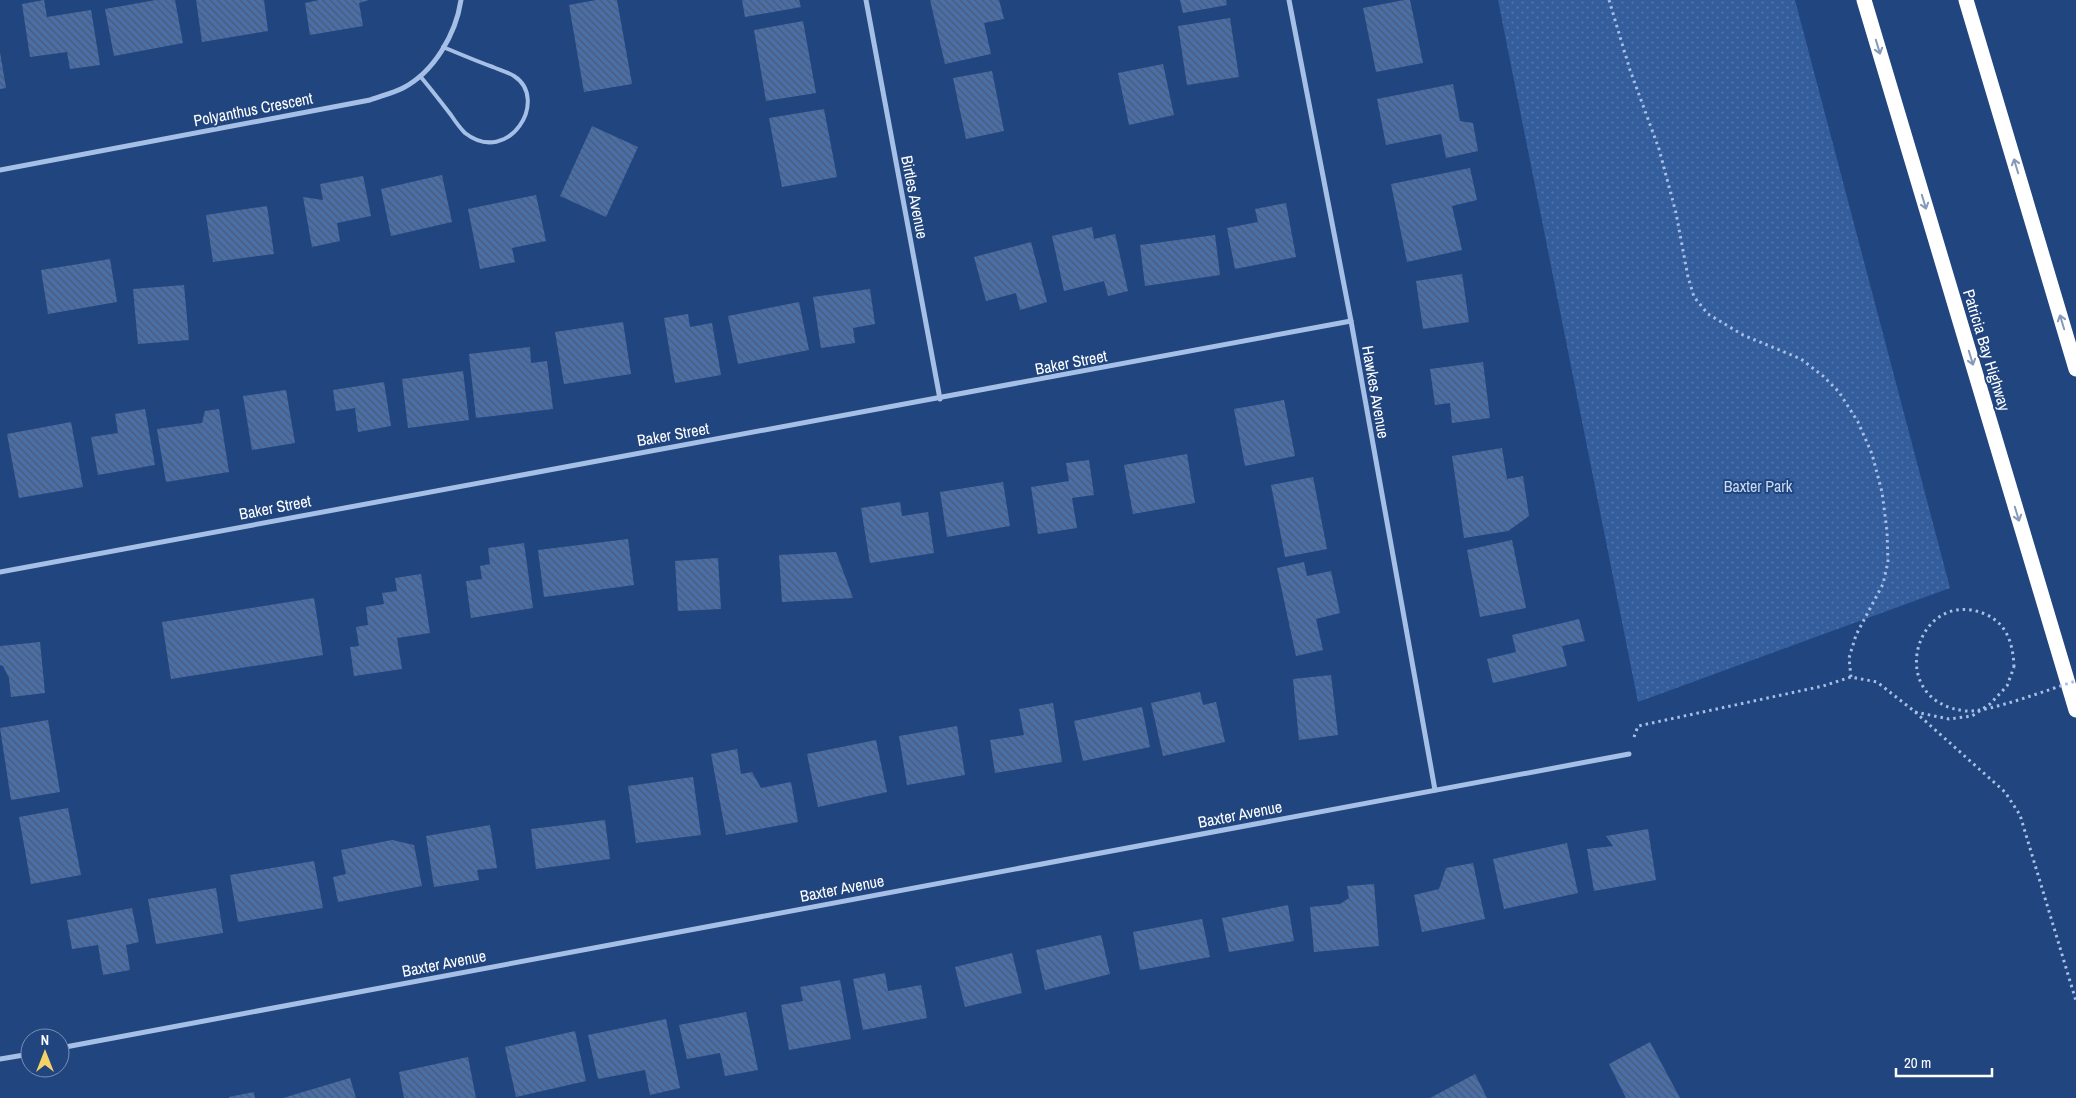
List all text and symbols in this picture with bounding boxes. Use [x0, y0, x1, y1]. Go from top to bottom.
one-way arrow [1874, 38, 1884, 54]
street label: Polyanthus Crescent [191, 87, 315, 131]
street label: Birtles Avenue [896, 153, 934, 241]
one-way arrow [2010, 159, 2020, 175]
one-way arrow [1920, 194, 1930, 210]
street label: Patricia Bay Highway [1958, 286, 2016, 414]
one-way arrow [2057, 315, 2067, 331]
street label: Baker Street [1033, 344, 1109, 380]
street label: Hawkes Avenue [1357, 344, 1395, 440]
one-way arrow [1966, 350, 1976, 366]
street label: Baker Street [635, 417, 711, 451]
park label: Baxter Park [1724, 475, 1793, 497]
street label: Baker Street [237, 489, 313, 525]
one-way arrow [2013, 506, 2023, 522]
street label: Baxter Avenue [1196, 795, 1284, 833]
street label: Baxter Avenue [798, 869, 886, 907]
street label: Baxter Avenue [400, 944, 488, 982]
north arrow [20, 1028, 70, 1078]
text: N [41, 1031, 49, 1049]
scale bar [1896, 1046, 1992, 1078]
text: 20 m [1904, 1052, 1931, 1073]

